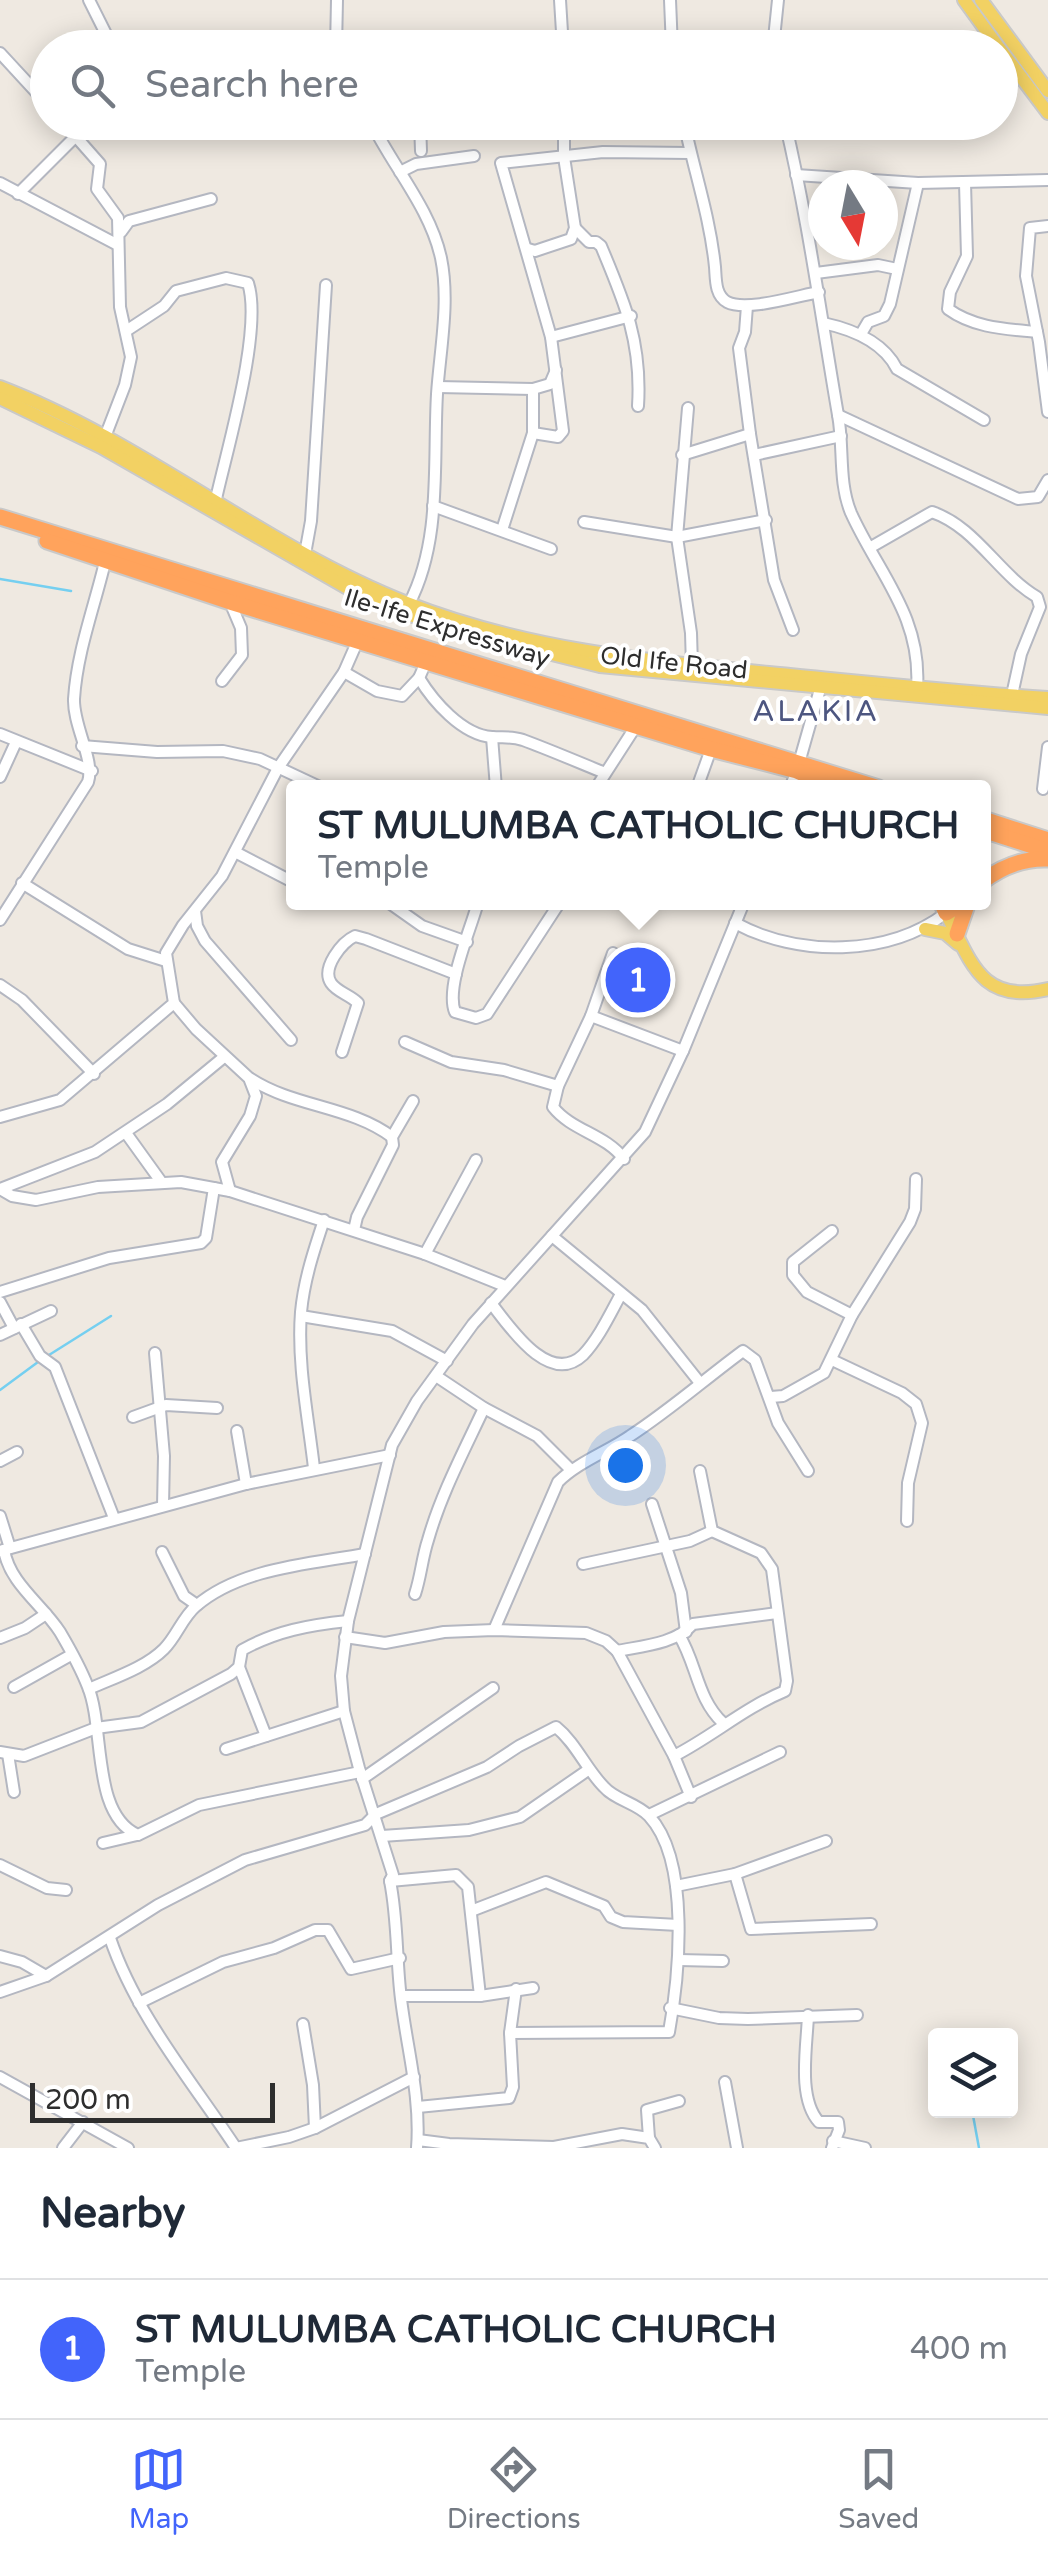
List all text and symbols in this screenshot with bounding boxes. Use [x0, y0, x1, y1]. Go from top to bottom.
search box [30, 30, 1018, 140]
icon: search [65, 58, 120, 113]
text: Search here [145, 62, 359, 108]
north arrow [808, 170, 898, 260]
street label: Ile-Ife Expressway [341, 582, 553, 674]
street label: Old Ife Road [599, 640, 749, 686]
district label: ALAKIA [752, 693, 880, 730]
popup [286, 780, 991, 910]
text: ST MULUMBA CATHOLIC CHURCH [318, 803, 959, 849]
text: Temple [318, 849, 429, 887]
pin: 1 [606, 942, 670, 1018]
your location [600, 1440, 651, 1491]
map controls [928, 2028, 1018, 2118]
button: layers [928, 2028, 1018, 2118]
scale bar [30, 2078, 275, 2122]
text: 200 m [45, 2083, 131, 2117]
text: Nearby [40, 2188, 185, 2239]
text: ST MULUMBA CATHOLIC CHURCH [135, 2307, 777, 2353]
text: 1 [62, 2330, 83, 2368]
text: 400 m [910, 2330, 1008, 2368]
text: Temple [135, 2353, 246, 2391]
tab: Map [129, 2442, 189, 2536]
tab: Directions [447, 2442, 581, 2536]
tab: Saved [838, 2442, 919, 2536]

